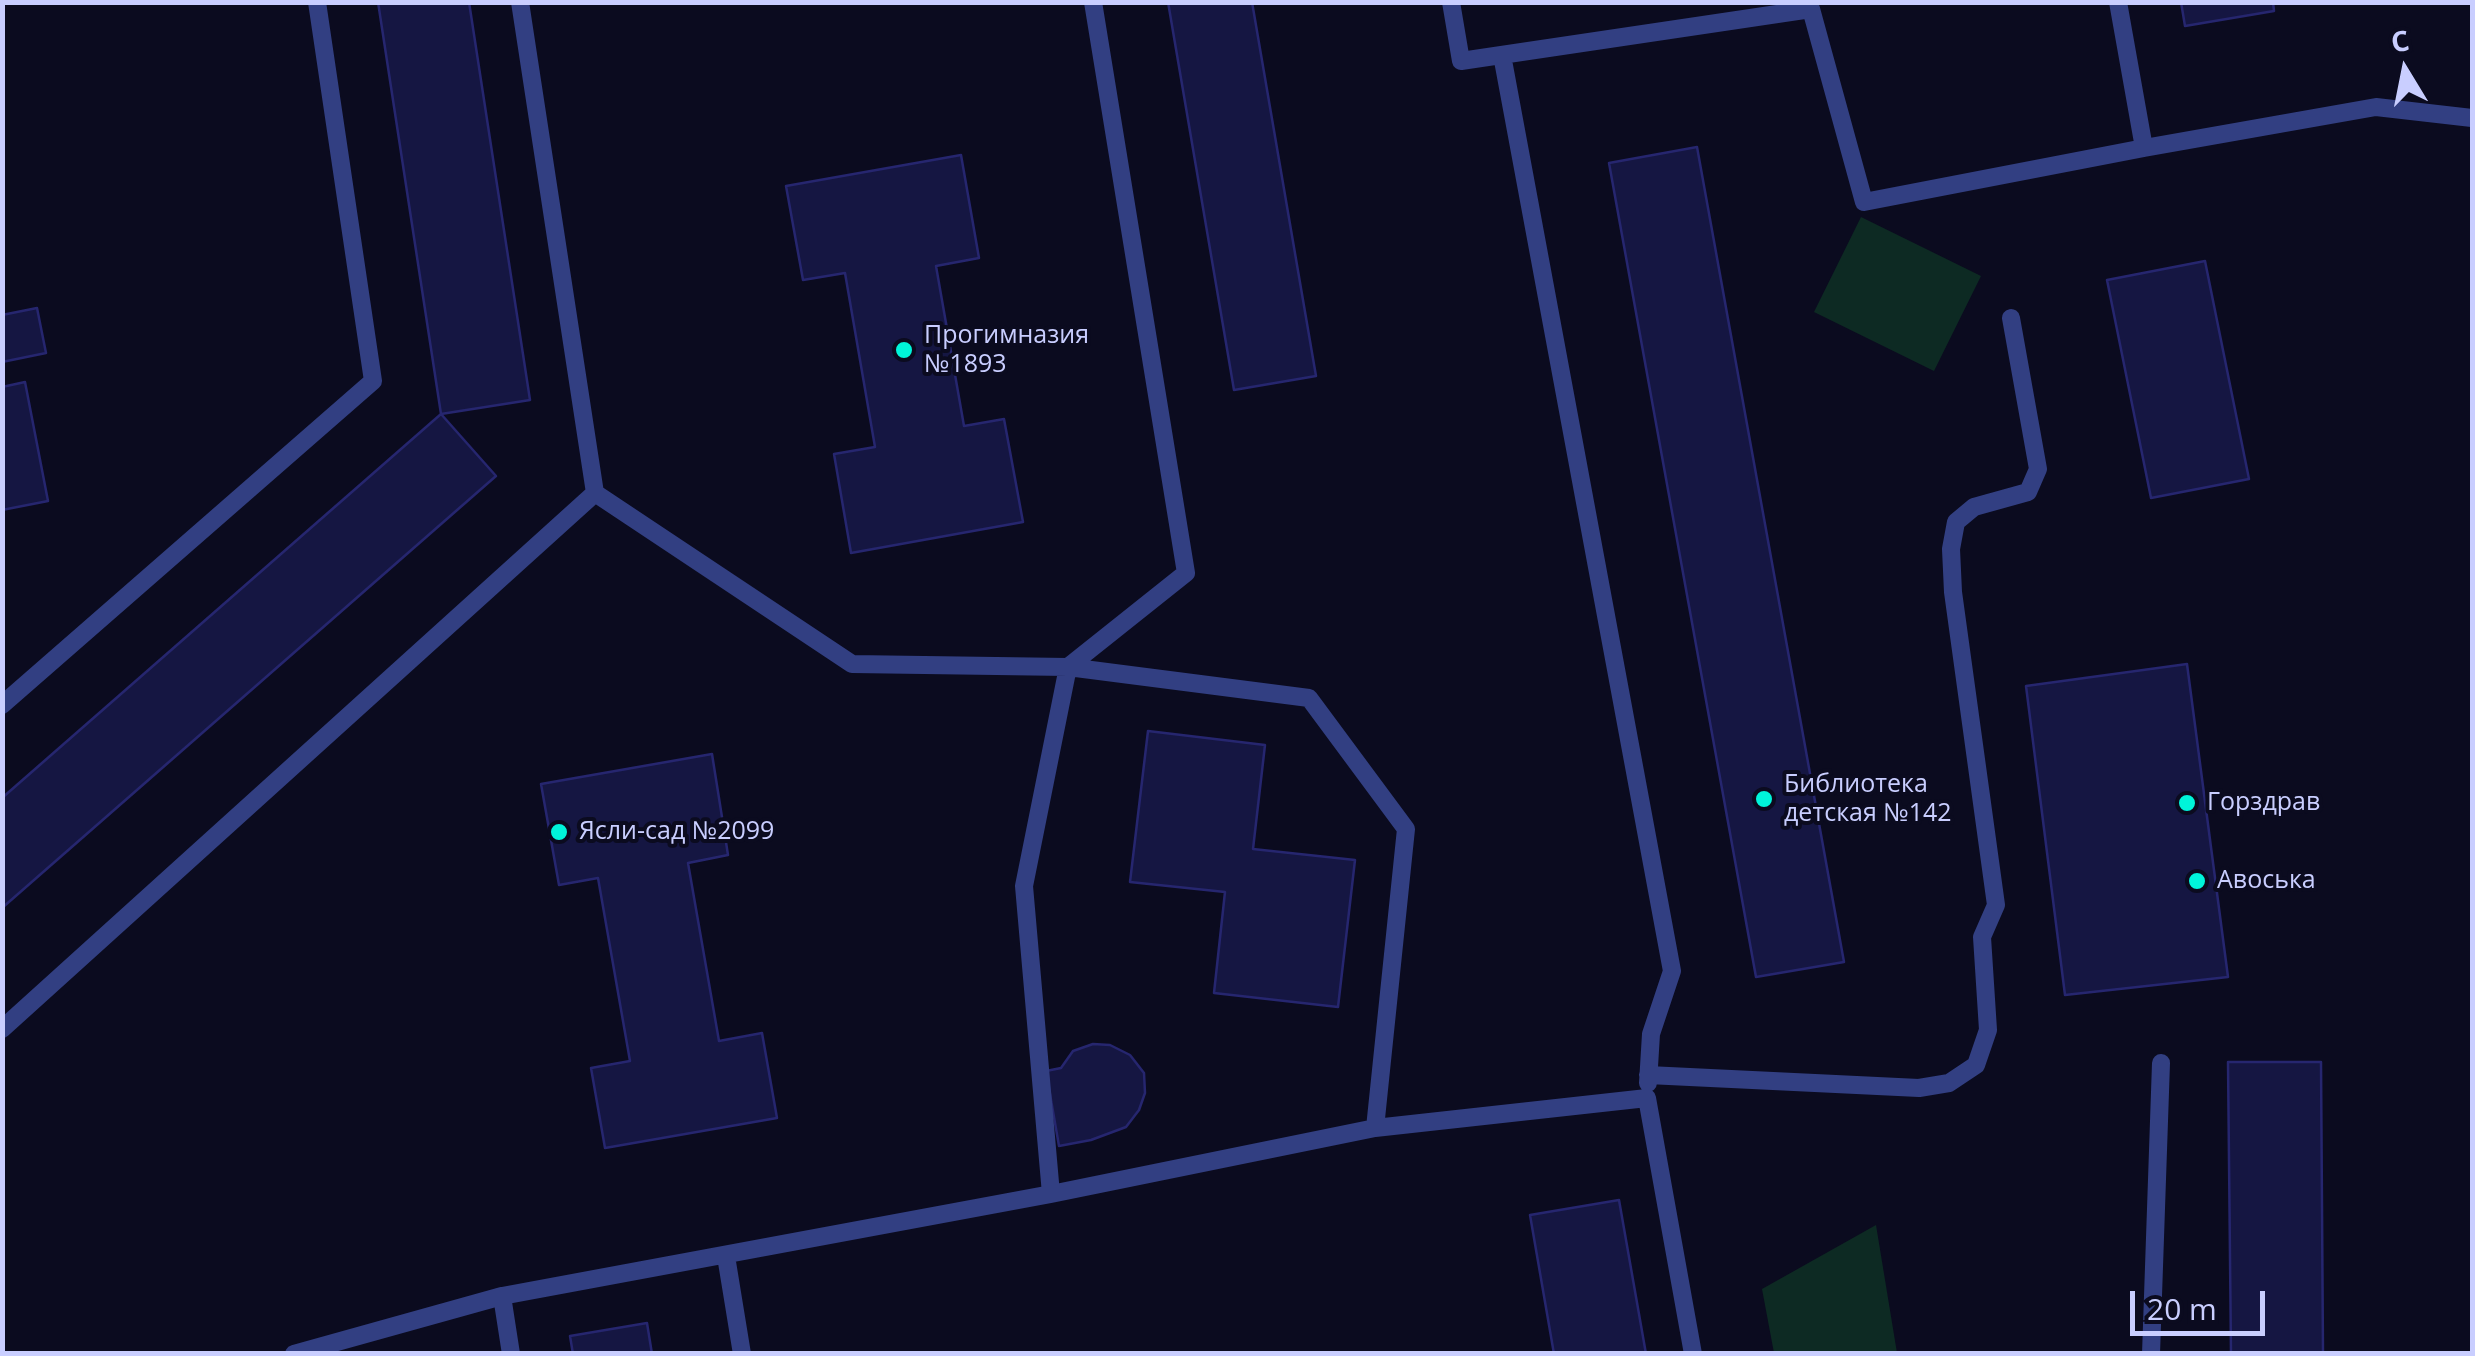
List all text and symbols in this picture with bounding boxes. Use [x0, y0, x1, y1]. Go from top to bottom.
north arrow [2355, 20, 2455, 120]
text: С [2388, 20, 2412, 61]
place label: Прогимназия №1893 [924, 321, 1089, 380]
marker: Прогимназия №1893 [893, 339, 915, 361]
place label: Библиотека детская №142 [1784, 770, 1952, 829]
marker: Библиотека детская №142 [1753, 788, 1775, 810]
place label: Горздрав [2207, 788, 2320, 818]
marker: Горздрав [2176, 792, 2198, 814]
place label: Ясли-сад №2099 [579, 817, 774, 847]
marker: Ясли-сад №2099 [548, 821, 570, 843]
place label: Авоська [2217, 866, 2316, 896]
marker: Авоська [2186, 870, 2208, 892]
scale bar [2135, 1271, 2270, 1333]
text: 20 m [2147, 1288, 2217, 1329]

